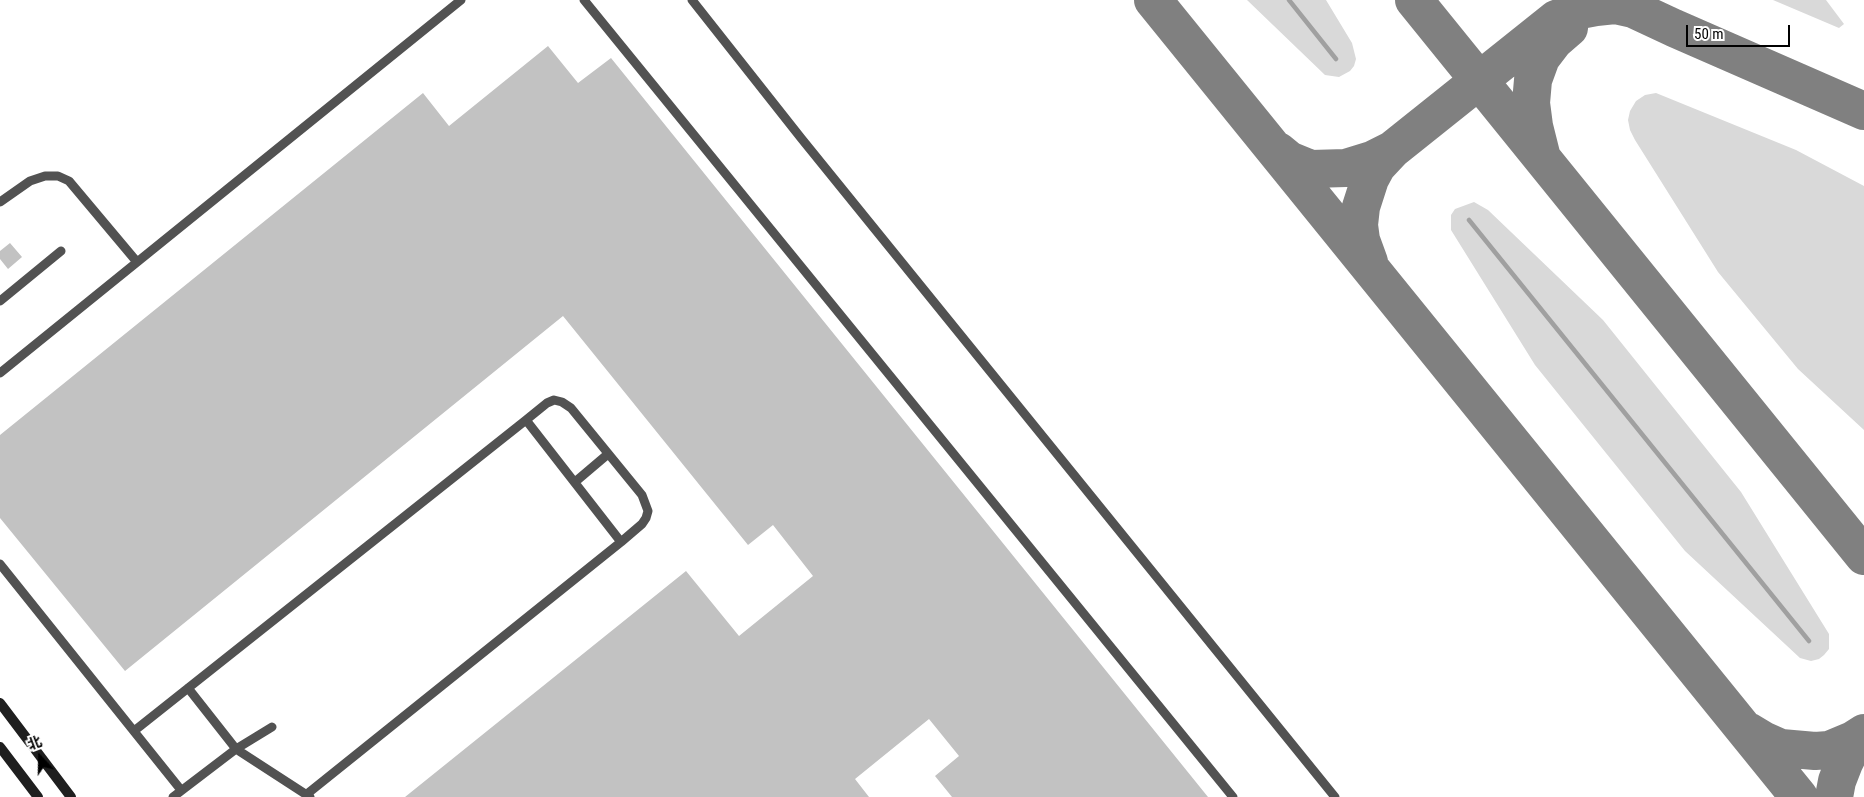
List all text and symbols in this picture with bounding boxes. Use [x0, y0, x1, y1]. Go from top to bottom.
scale bar [1689, 15, 1793, 47]
text: 50 m [1694, 25, 1724, 43]
north arrow [15, 732, 65, 782]
text: 北 [25, 733, 44, 753]

